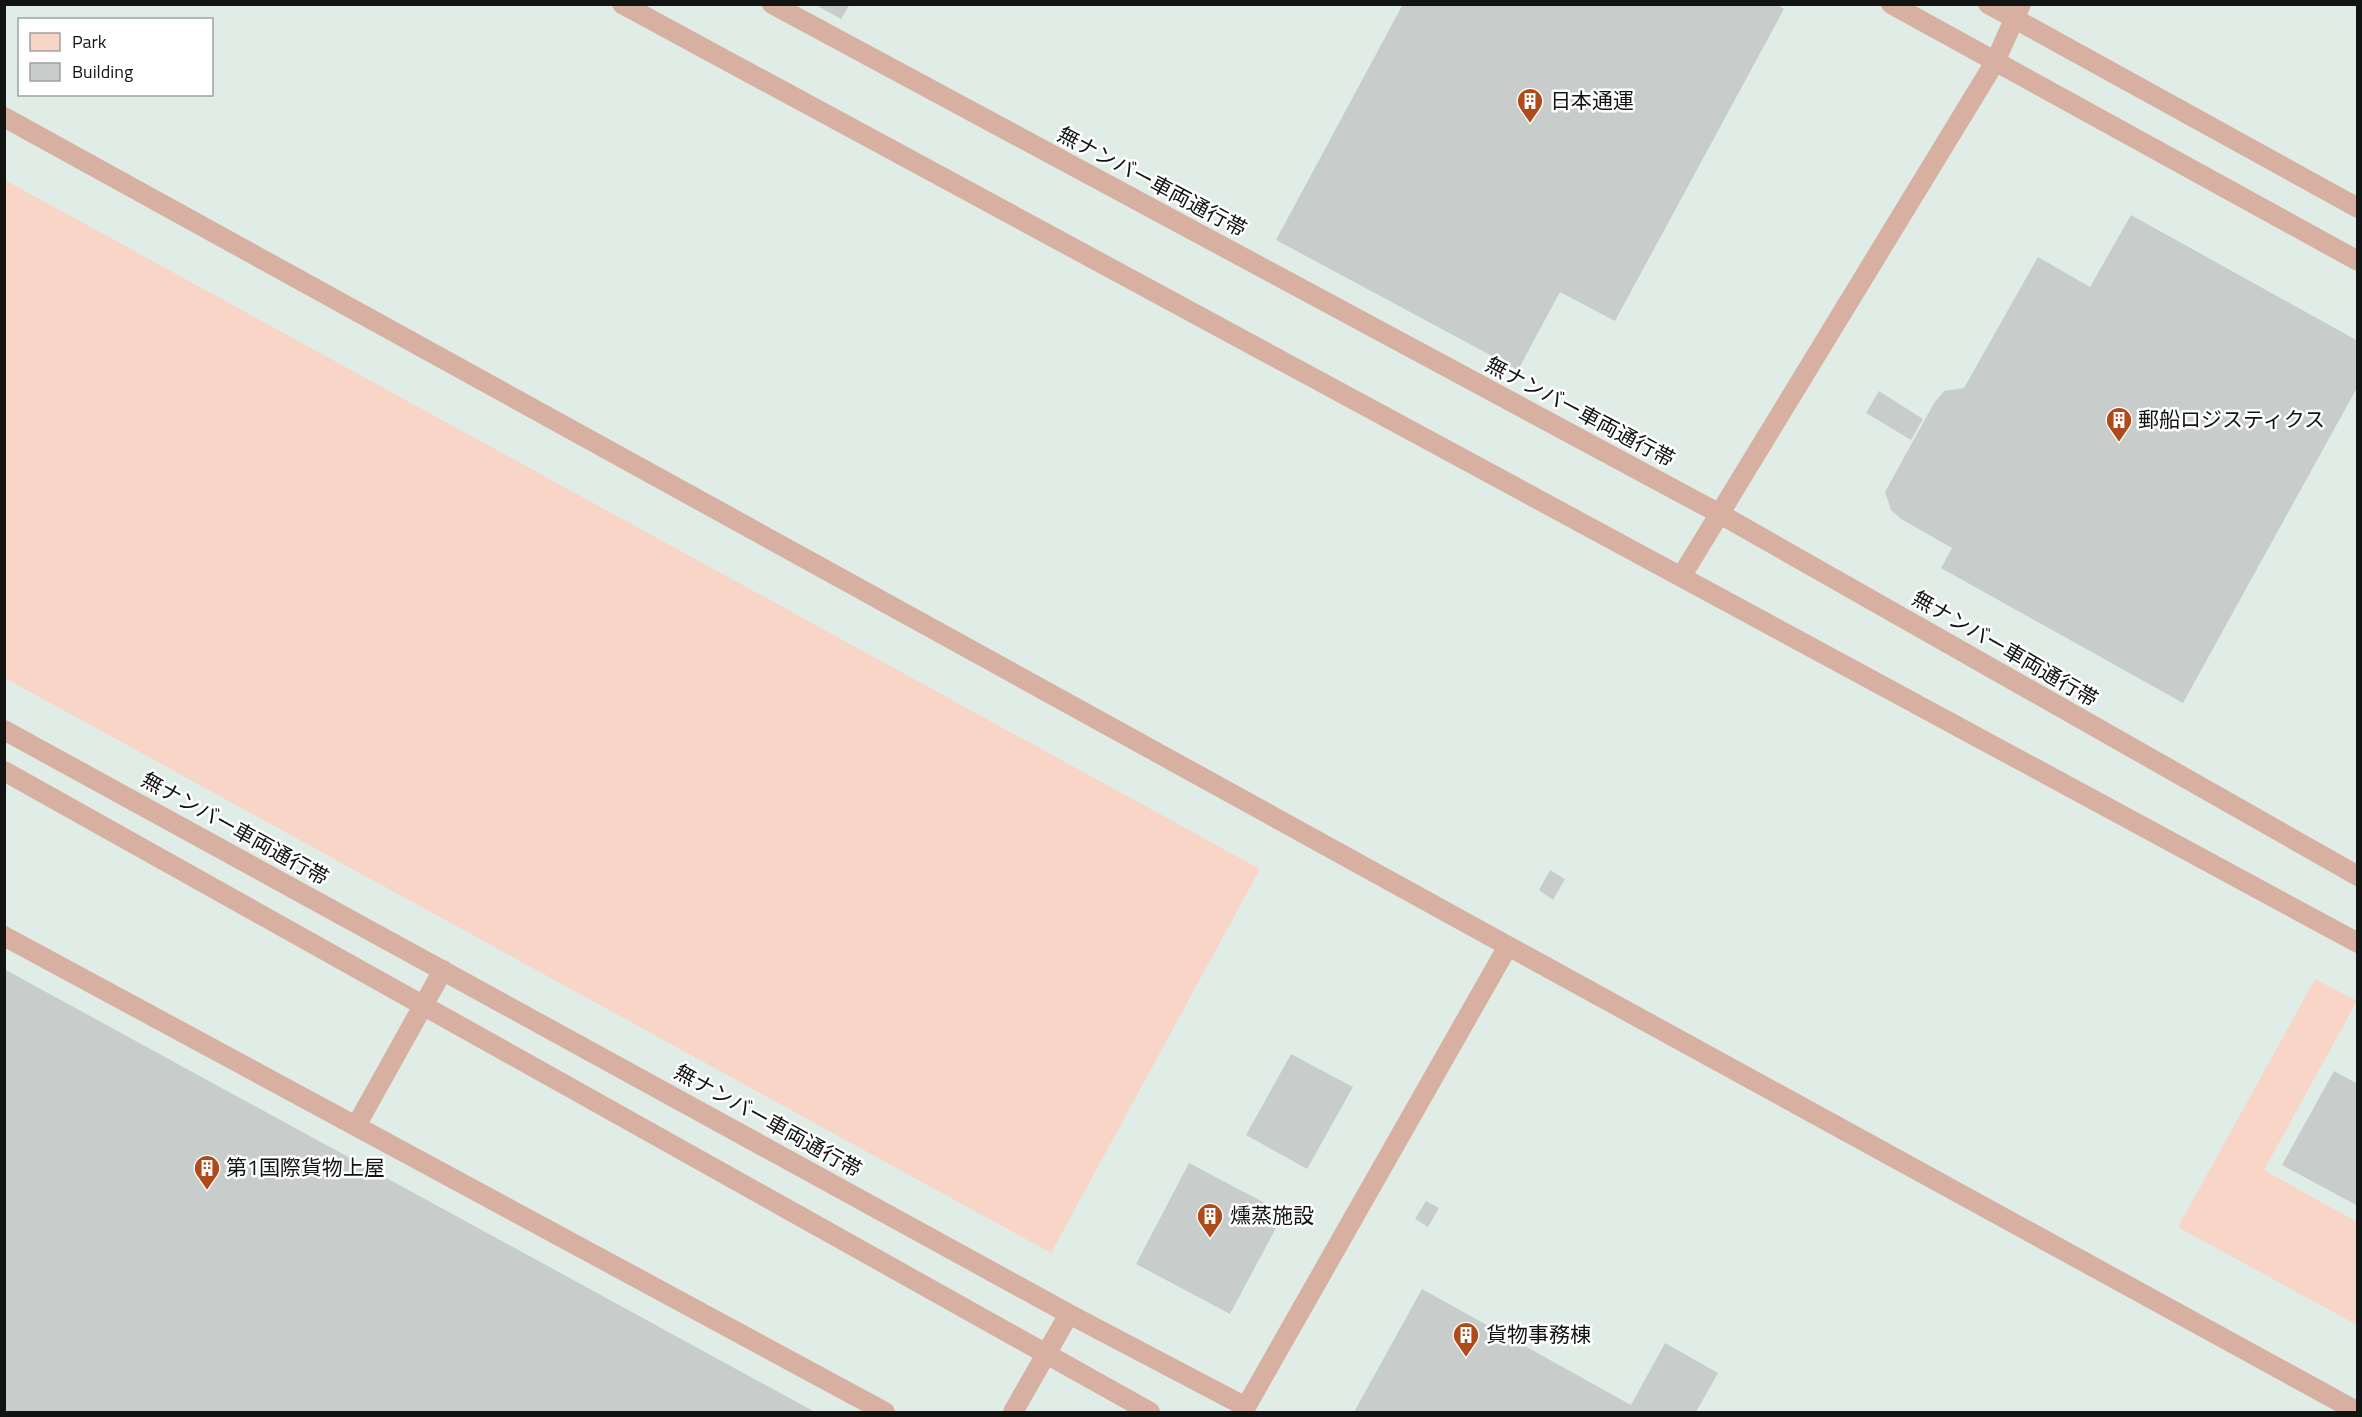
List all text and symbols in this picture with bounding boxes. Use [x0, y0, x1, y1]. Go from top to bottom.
legend [18, 18, 213, 96]
text: Park [72, 28, 107, 55]
text: Building [72, 58, 133, 85]
place label: 日本通運 [1550, 84, 1634, 116]
building icon: 日本通運 [1515, 86, 1545, 124]
street label: 無ナンバー車両通行帯 [1052, 118, 1253, 245]
street label: 無ナンバー車両通行帯 [1480, 348, 1681, 475]
place label: 郵船ロジスティクス [2138, 403, 2325, 435]
building icon: 郵船ロジスティクス [2104, 405, 2134, 443]
street label: 無ナンバー車両通行帯 [1907, 582, 2104, 714]
street label: 無ナンバー車両通行帯 [136, 763, 335, 893]
street label: 無ナンバー車両通行帯 [669, 1055, 868, 1185]
place label: 第1国際貨物上屋 [226, 1151, 385, 1183]
building icon: 第1国際貨物上屋 [192, 1153, 222, 1191]
place label: 燻蒸施設 [1230, 1199, 1314, 1231]
building icon: 燻蒸施設 [1195, 1201, 1225, 1239]
place label: 貨物事務棟 [1486, 1318, 1591, 1350]
building icon: 貨物事務棟 [1451, 1320, 1481, 1358]

